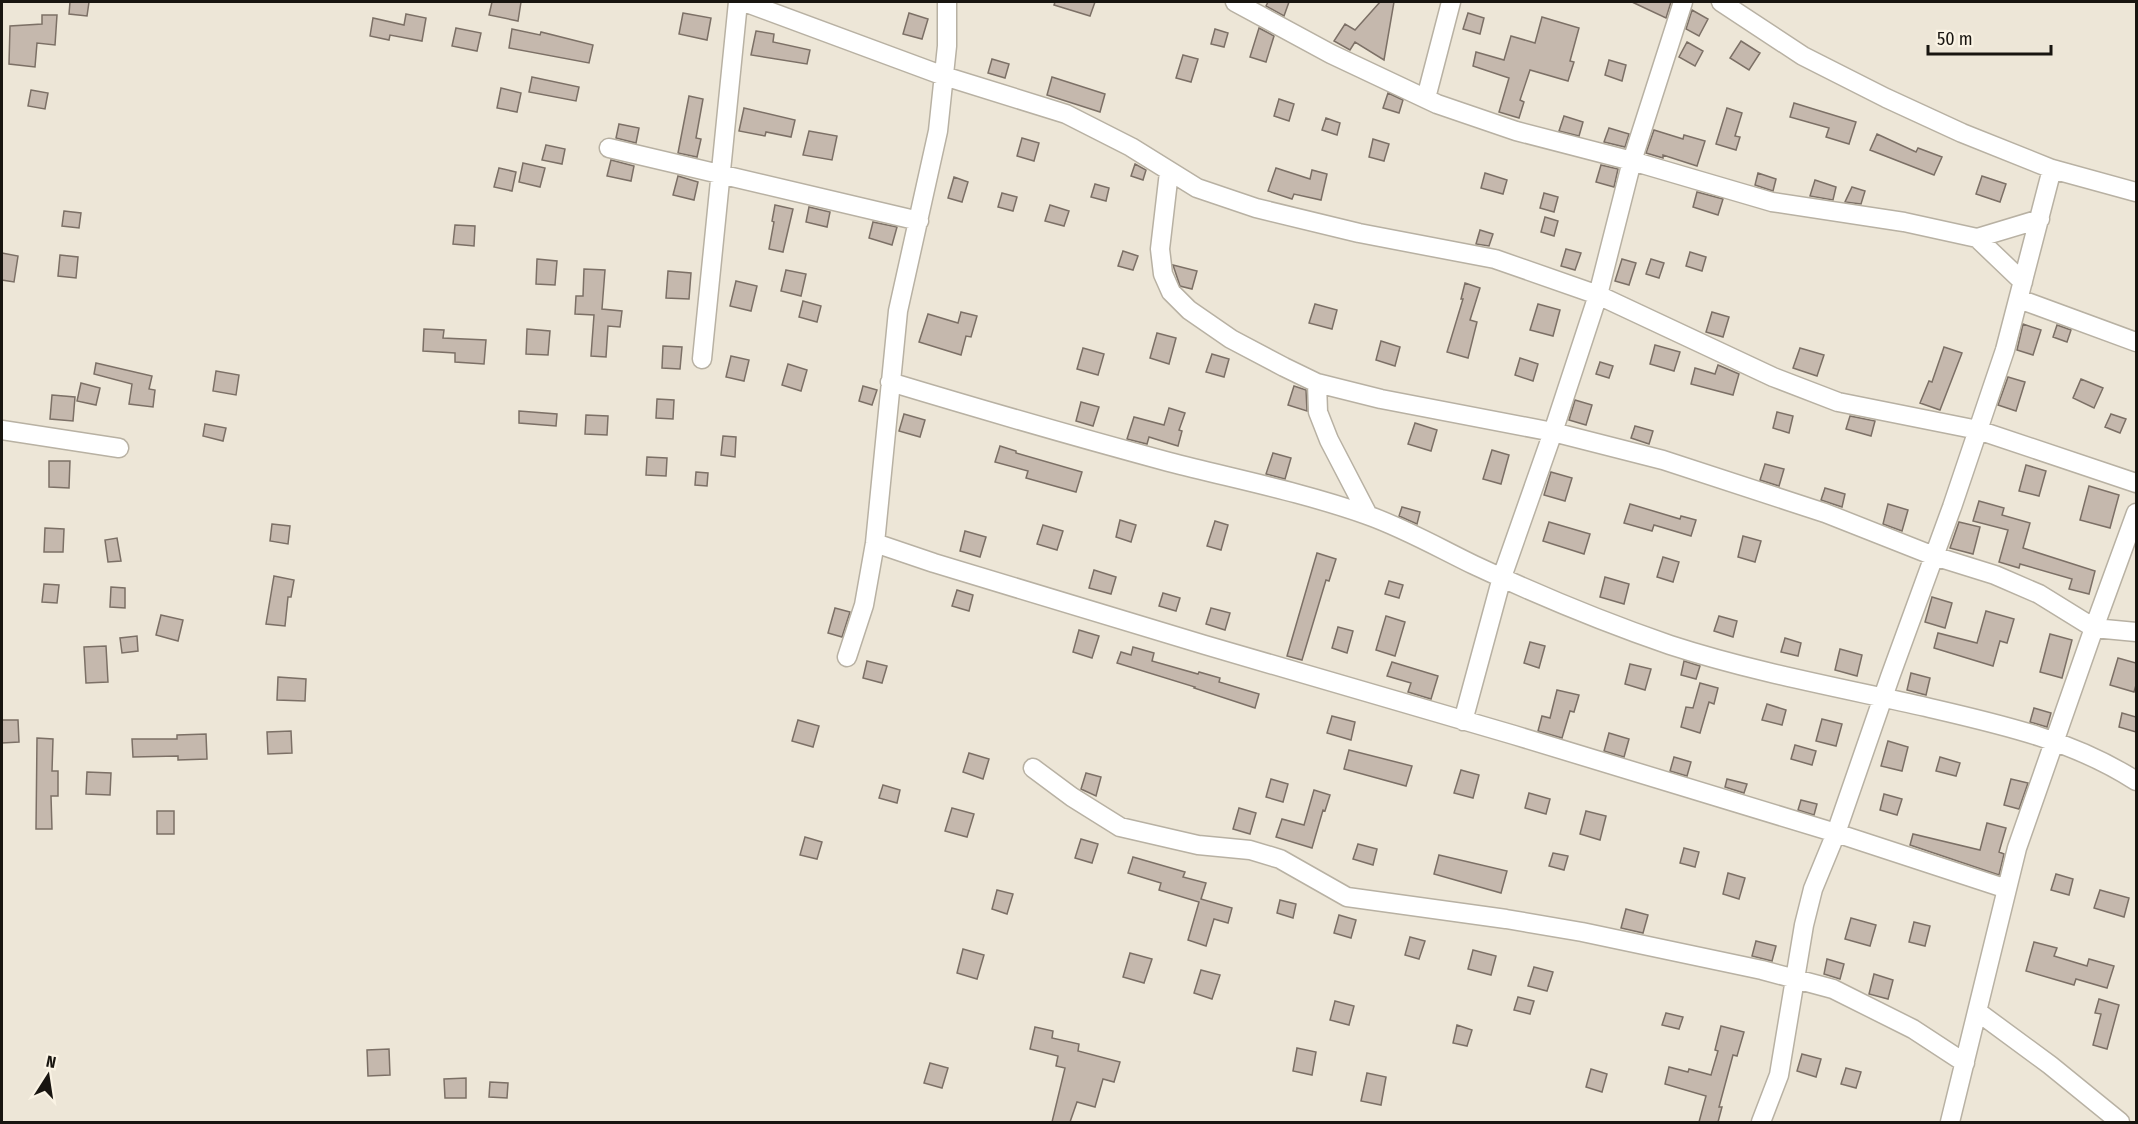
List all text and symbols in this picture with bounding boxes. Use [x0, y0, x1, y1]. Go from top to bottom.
scale bar [1928, 18, 2051, 56]
text: 50 m [1937, 28, 1973, 50]
north arrow [18, 1046, 78, 1106]
text: N [44, 1052, 58, 1072]

